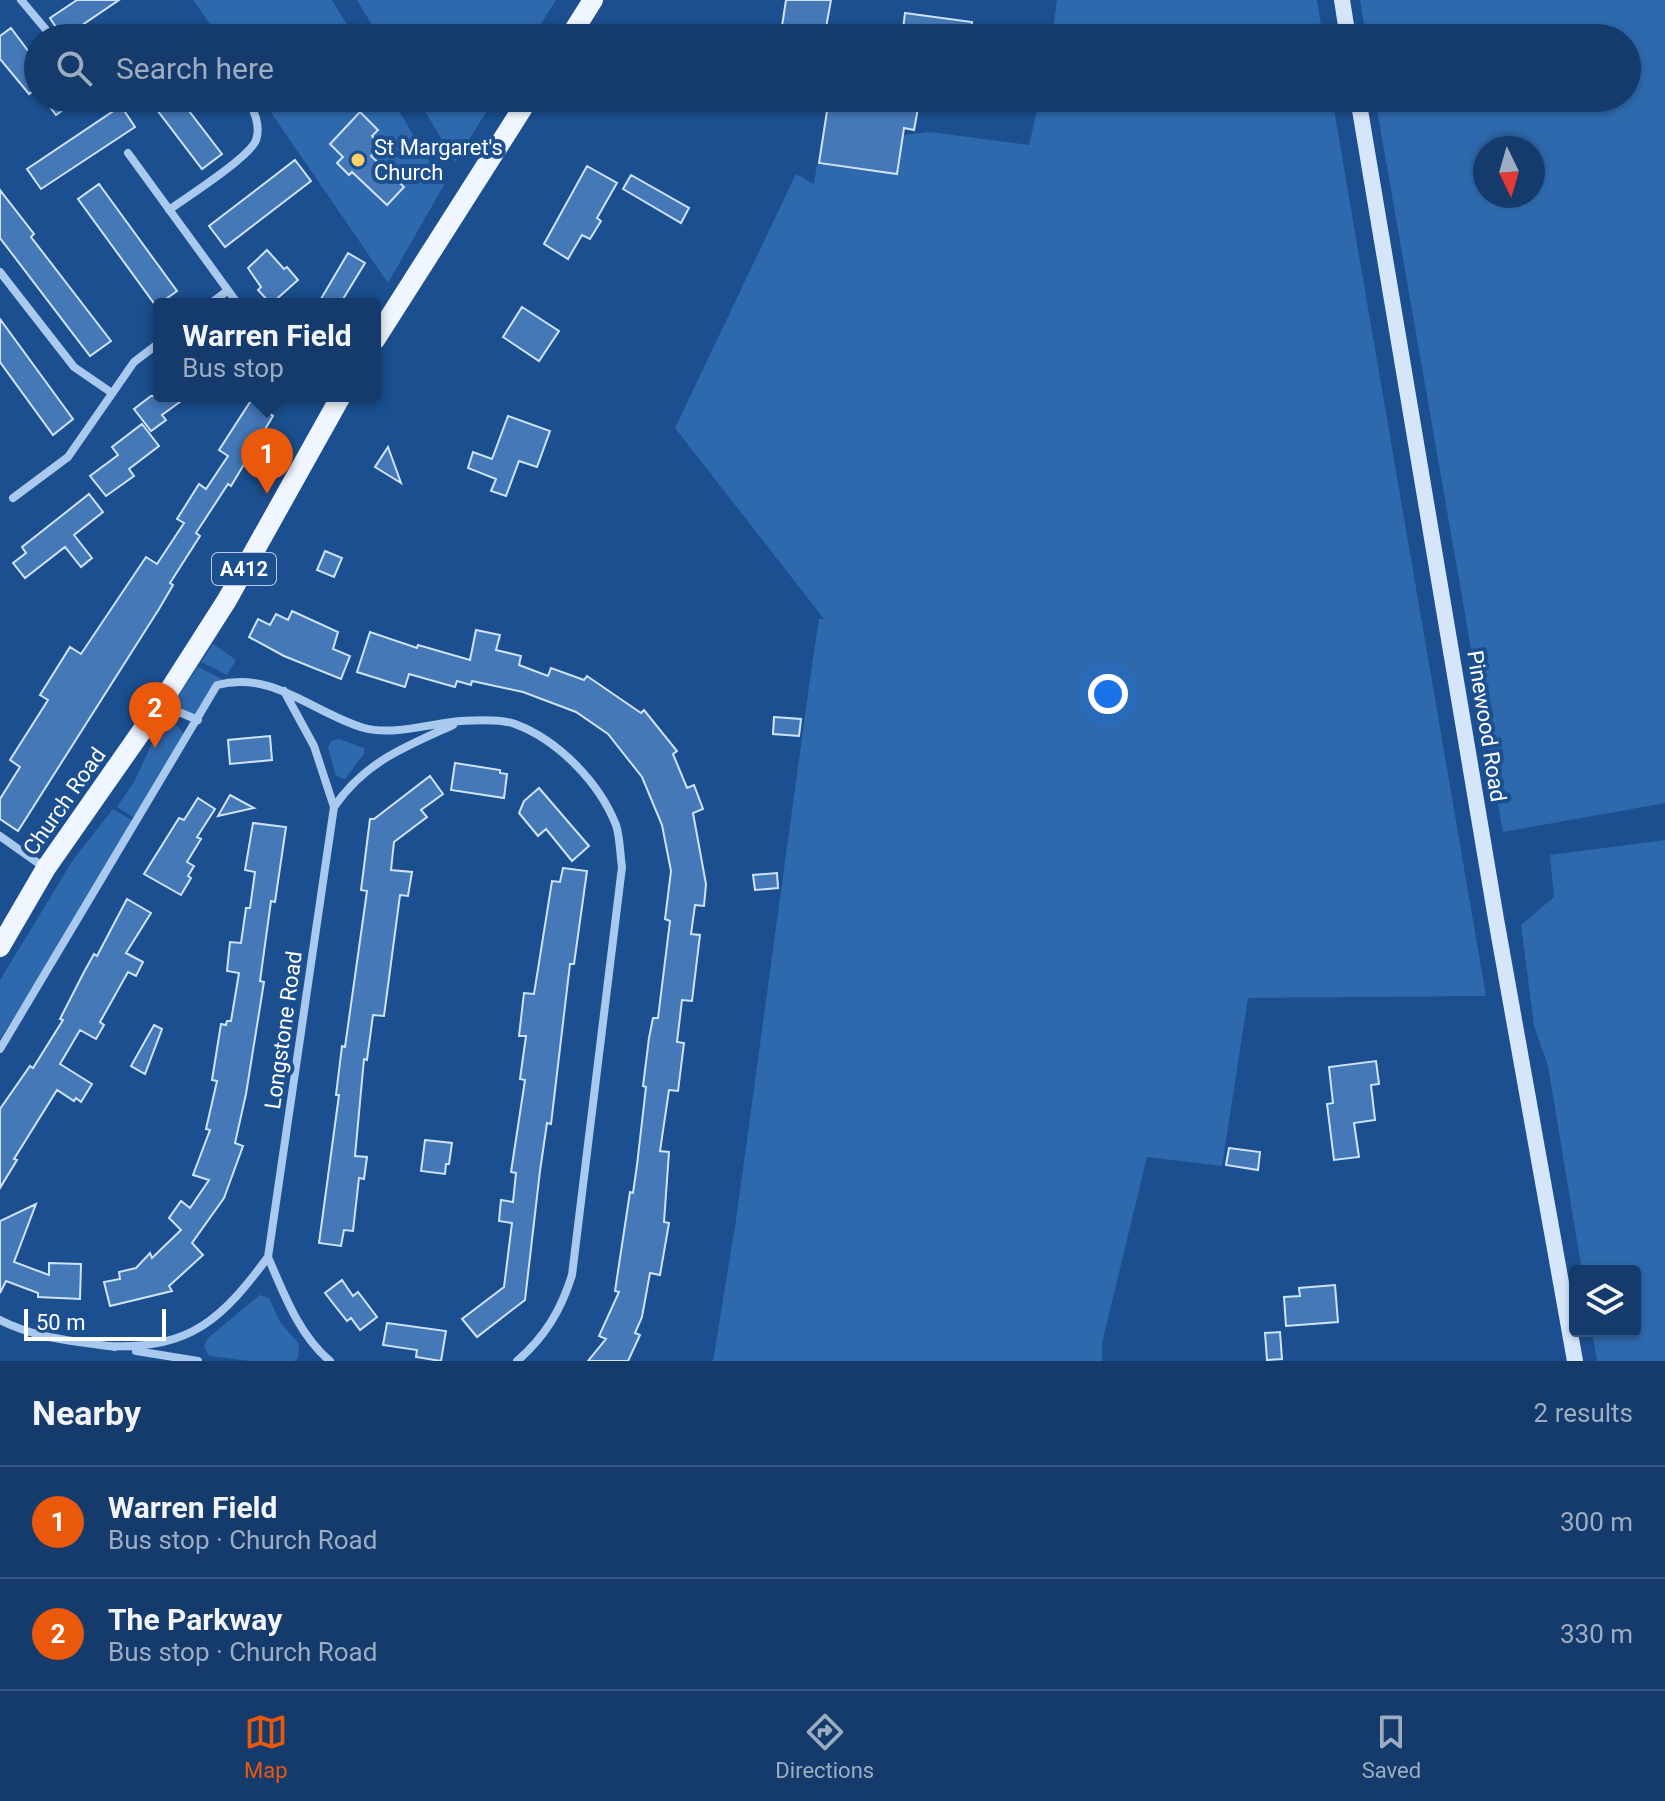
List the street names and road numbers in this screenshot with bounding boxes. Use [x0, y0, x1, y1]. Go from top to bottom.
road number: A412 [212, 553, 276, 585]
street label: Pinewood Road [1462, 649, 1511, 804]
street label: Church Road [18, 743, 111, 860]
street label: Longstone Road [260, 949, 307, 1111]

